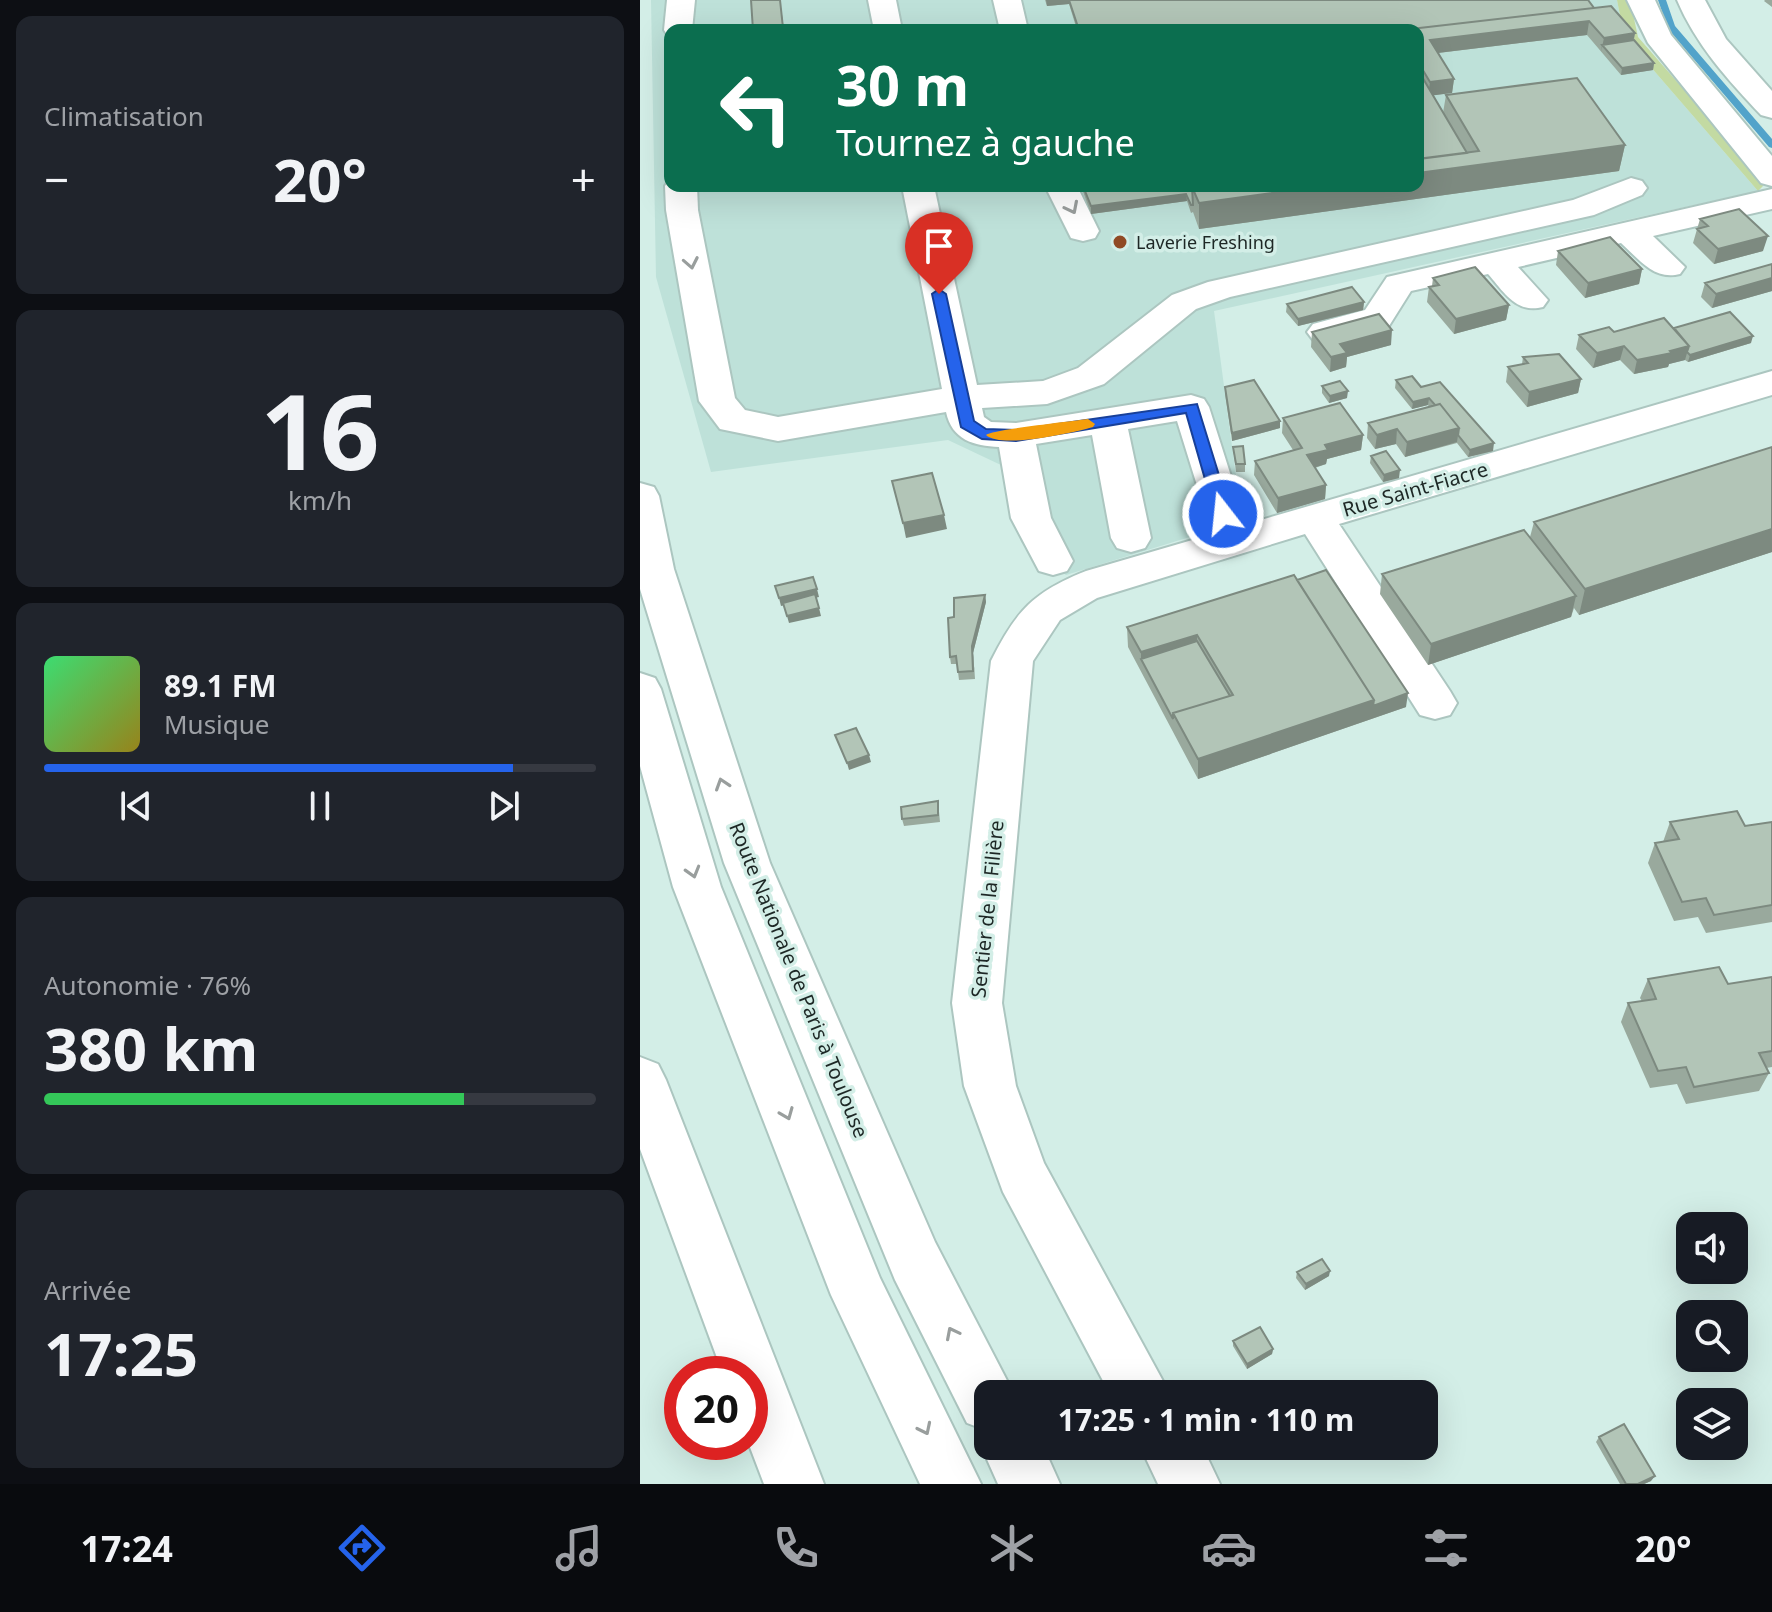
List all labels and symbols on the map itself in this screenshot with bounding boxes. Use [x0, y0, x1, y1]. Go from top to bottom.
one-way arrow [1062, 200, 1077, 215]
pin [905, 212, 973, 294]
place label: Laverie Freshing [1136, 230, 1275, 254]
marker: Laverie Freshing [1111, 233, 1129, 251]
one-way arrow [682, 256, 699, 270]
street label: Rue Saint-Fiacre [1339, 455, 1491, 523]
position arrow [1181, 472, 1265, 556]
one-way arrow [715, 777, 731, 791]
street label: Route Nationale de Paris à Toulouse [723, 818, 875, 1142]
street label: Sentier de la Filière [964, 819, 1010, 999]
one-way arrow [684, 864, 700, 878]
one-way arrow [777, 1106, 794, 1120]
one-way arrow [947, 1326, 962, 1341]
speed limit sign: 20 [664, 1356, 768, 1460]
one-way arrow [915, 1421, 931, 1435]

